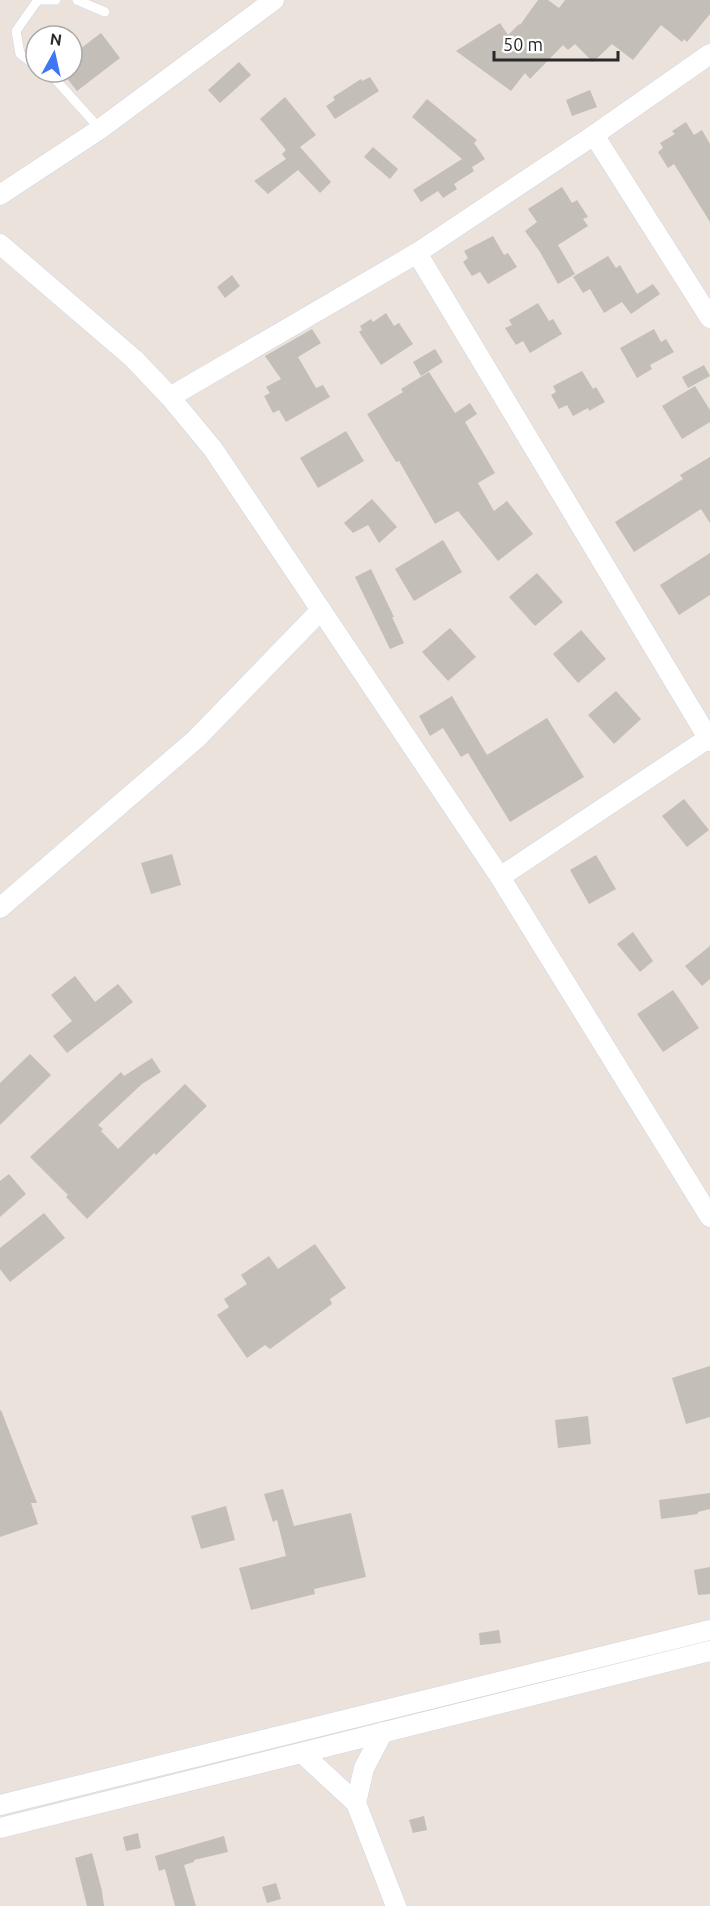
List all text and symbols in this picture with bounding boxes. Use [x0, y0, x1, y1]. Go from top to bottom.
north arrow [24, 24, 84, 84]
scale bar [494, 24, 618, 62]
text: N [49, 29, 63, 49]
text: 50 m [503, 34, 543, 54]

